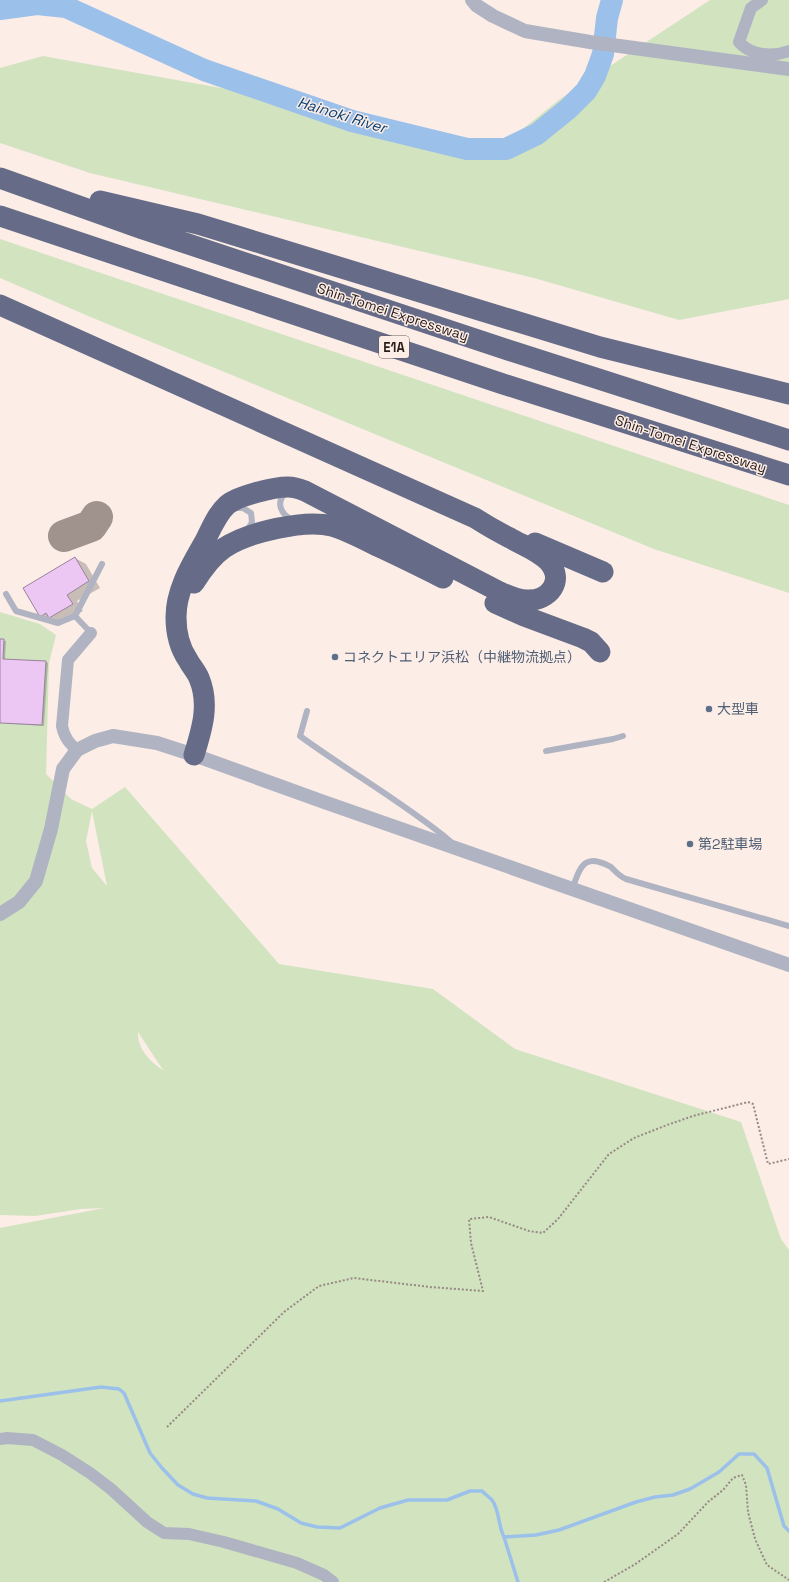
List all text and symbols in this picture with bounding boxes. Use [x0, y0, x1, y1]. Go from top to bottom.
water label: Hainoki River [296, 92, 390, 137]
street label: Shin-Tomei Expressway [315, 279, 471, 345]
road number: E1A [379, 336, 409, 358]
street label: Shin-Tomei Expressway [613, 411, 769, 477]
place label: コネクトエリア浜松（中継物流拠点） [343, 648, 581, 666]
marker: コネクトエリア浜松（中継物流拠点） [330, 652, 340, 662]
place label: 大型車 [717, 700, 759, 718]
marker: 大型車 [704, 704, 714, 714]
place label: 第2駐車場 [698, 835, 762, 853]
marker: 第2駐車場 [685, 839, 695, 849]

